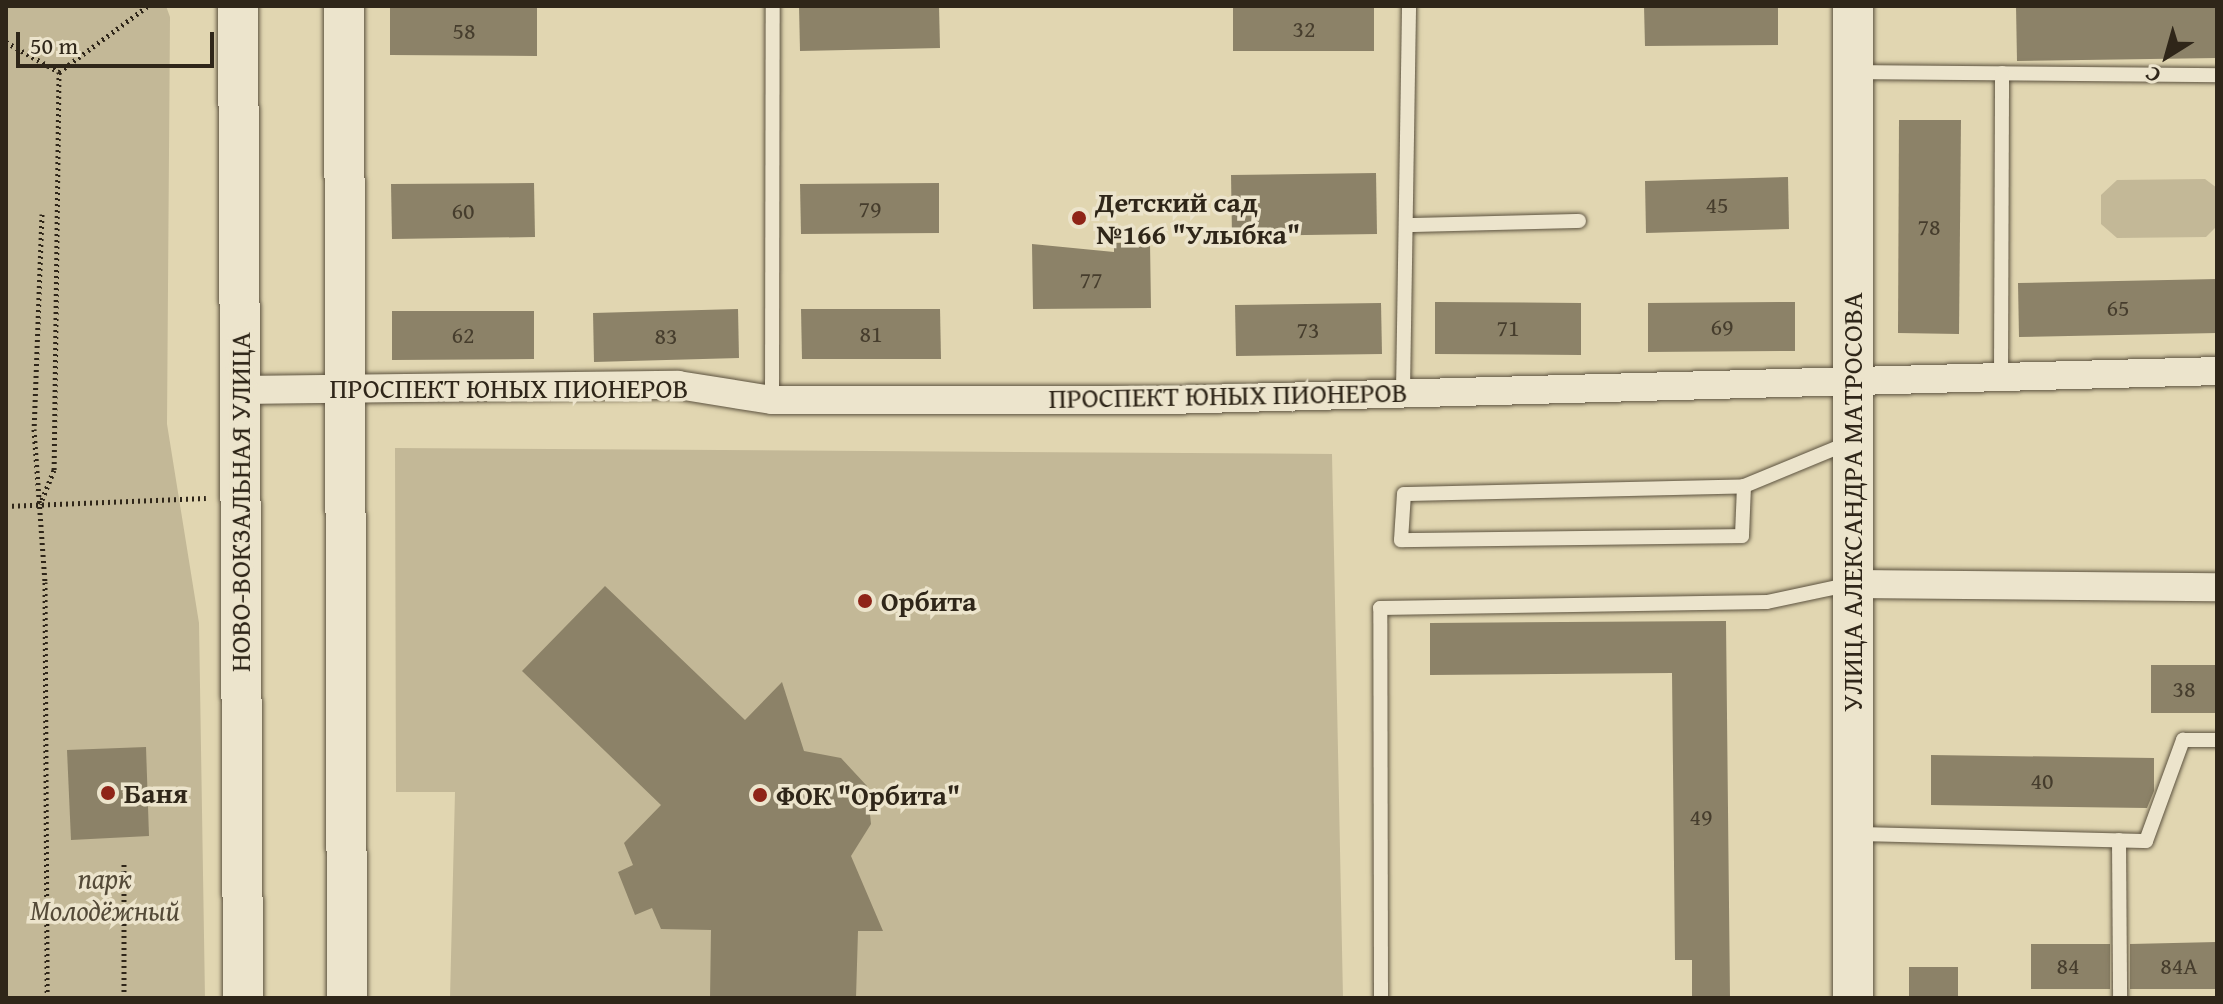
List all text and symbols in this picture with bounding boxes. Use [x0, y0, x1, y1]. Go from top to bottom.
house number: 32 [1292, 15, 1316, 43]
scale bar [20, 16, 218, 66]
north arrow [2127, 16, 2207, 96]
house number: 58 [452, 17, 476, 45]
text: 50 m [30, 28, 78, 63]
text: С [2138, 59, 2167, 92]
place label: Детский сад №166 "Улыбка" [1095, 185, 1300, 251]
house number: 45 [1705, 191, 1729, 219]
house number: 79 [858, 195, 882, 223]
house number: 60 [451, 197, 475, 225]
marker: Детский сад №166 "Улыбка" [1070, 209, 1088, 227]
house number: 78 [1917, 213, 1941, 241]
house number: 77 [1079, 266, 1103, 294]
street label: УЛИЦА АЛЕКСАНДРА МАТРОСОВА [1835, 292, 1869, 712]
house number: 65 [2106, 294, 2130, 322]
house number: 69 [1710, 313, 1734, 341]
house number: 71 [1496, 314, 1520, 342]
house number: 73 [1296, 316, 1320, 344]
house number: 81 [859, 320, 883, 348]
house number: 62 [451, 321, 475, 349]
house number: 83 [654, 322, 678, 350]
street label: НОВО-ВОКЗАЛЬНАЯ УЛИЦА [223, 332, 257, 672]
street label: ПРОСПЕКТ ЮНЫХ ПИОНЕРОВ [330, 371, 688, 405]
street label: ПРОСПЕКТ ЮНЫХ ПИОНЕРОВ [1048, 375, 1408, 415]
place label: Орбита [881, 584, 977, 618]
marker: Орбита [856, 592, 874, 610]
house number: 38 [2172, 675, 2196, 703]
house number: 40 [2030, 767, 2054, 795]
place label: Баня [124, 776, 188, 810]
place label: ФОК "Орбита" [776, 778, 960, 812]
marker: Баня [99, 784, 117, 802]
marker: ФОК "Орбита" [751, 786, 769, 804]
house number: 49 [1689, 803, 1713, 831]
park label: парк Молодёжный [30, 861, 180, 927]
house number: 84 [2056, 952, 2080, 980]
house number: 84А [2160, 952, 2198, 980]

